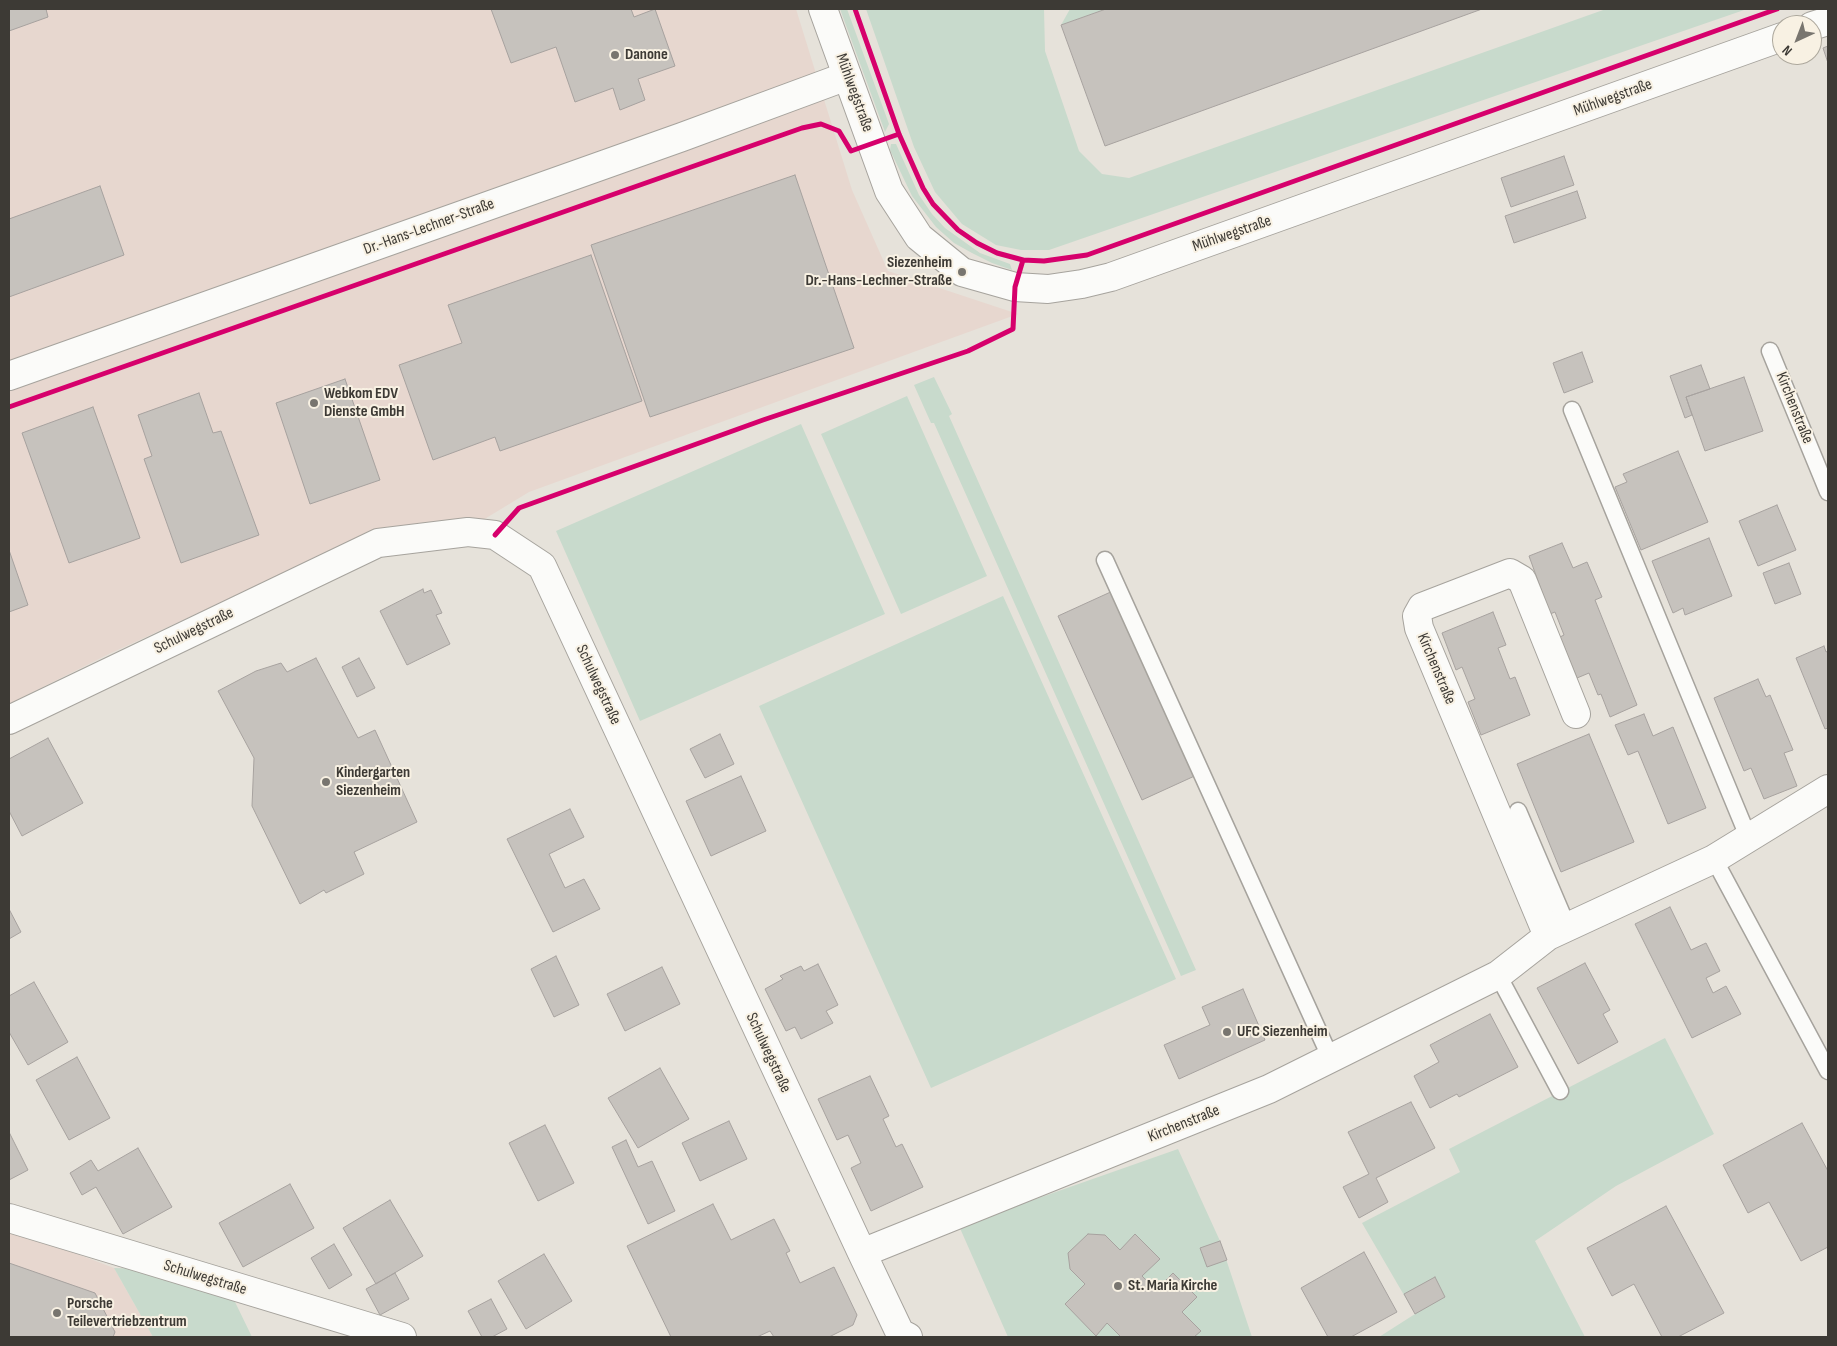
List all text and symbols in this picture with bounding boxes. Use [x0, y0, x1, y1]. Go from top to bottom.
north arrow [1772, 15, 1822, 65]
text: N [1779, 42, 1796, 59]
place label: Danone [625, 45, 668, 65]
marker: Danone [609, 49, 621, 61]
street label: Mühlwegstraße [831, 51, 877, 135]
street label: Mühlwegstraße [1571, 75, 1655, 121]
street label: Dr.-Hans-Lechner-Straße [361, 194, 497, 260]
street label: Mühlwegstraße [1190, 212, 1274, 256]
place label: Siezenheim Dr.-Hans-Lechner-Straße [806, 253, 952, 291]
marker: Siezenheim Dr.-Hans-Lechner-Straße [956, 266, 968, 278]
street label: Kirchenstraße [1771, 369, 1817, 447]
place label: Webkom EDV Dienste GmbH [324, 384, 405, 422]
marker: Webkom EDV Dienste GmbH [308, 397, 320, 409]
street label: Schulwegstraße [151, 604, 237, 658]
street label: Kirchenstraße [1412, 631, 1460, 707]
street label: Schulwegstraße [571, 642, 625, 728]
place label: Kindergarten Siezenheim [336, 763, 410, 801]
marker: Kindergarten Siezenheim [320, 776, 332, 788]
street label: Schulwegstraße [741, 1010, 795, 1096]
place label: UFC Siezenheim [1237, 1022, 1327, 1042]
marker: UFC Siezenheim [1221, 1026, 1233, 1038]
street label: Kirchenstraße [1145, 1101, 1223, 1147]
street label: Schulwegstraße [161, 1256, 249, 1300]
place label: St. Maria Kirche [1128, 1276, 1217, 1296]
marker: St. Maria Kirche [1112, 1280, 1124, 1292]
place label: Porsche Teilevertriebzentrum [67, 1294, 187, 1332]
marker: Porsche Teilevertriebzentrum [51, 1307, 63, 1319]

